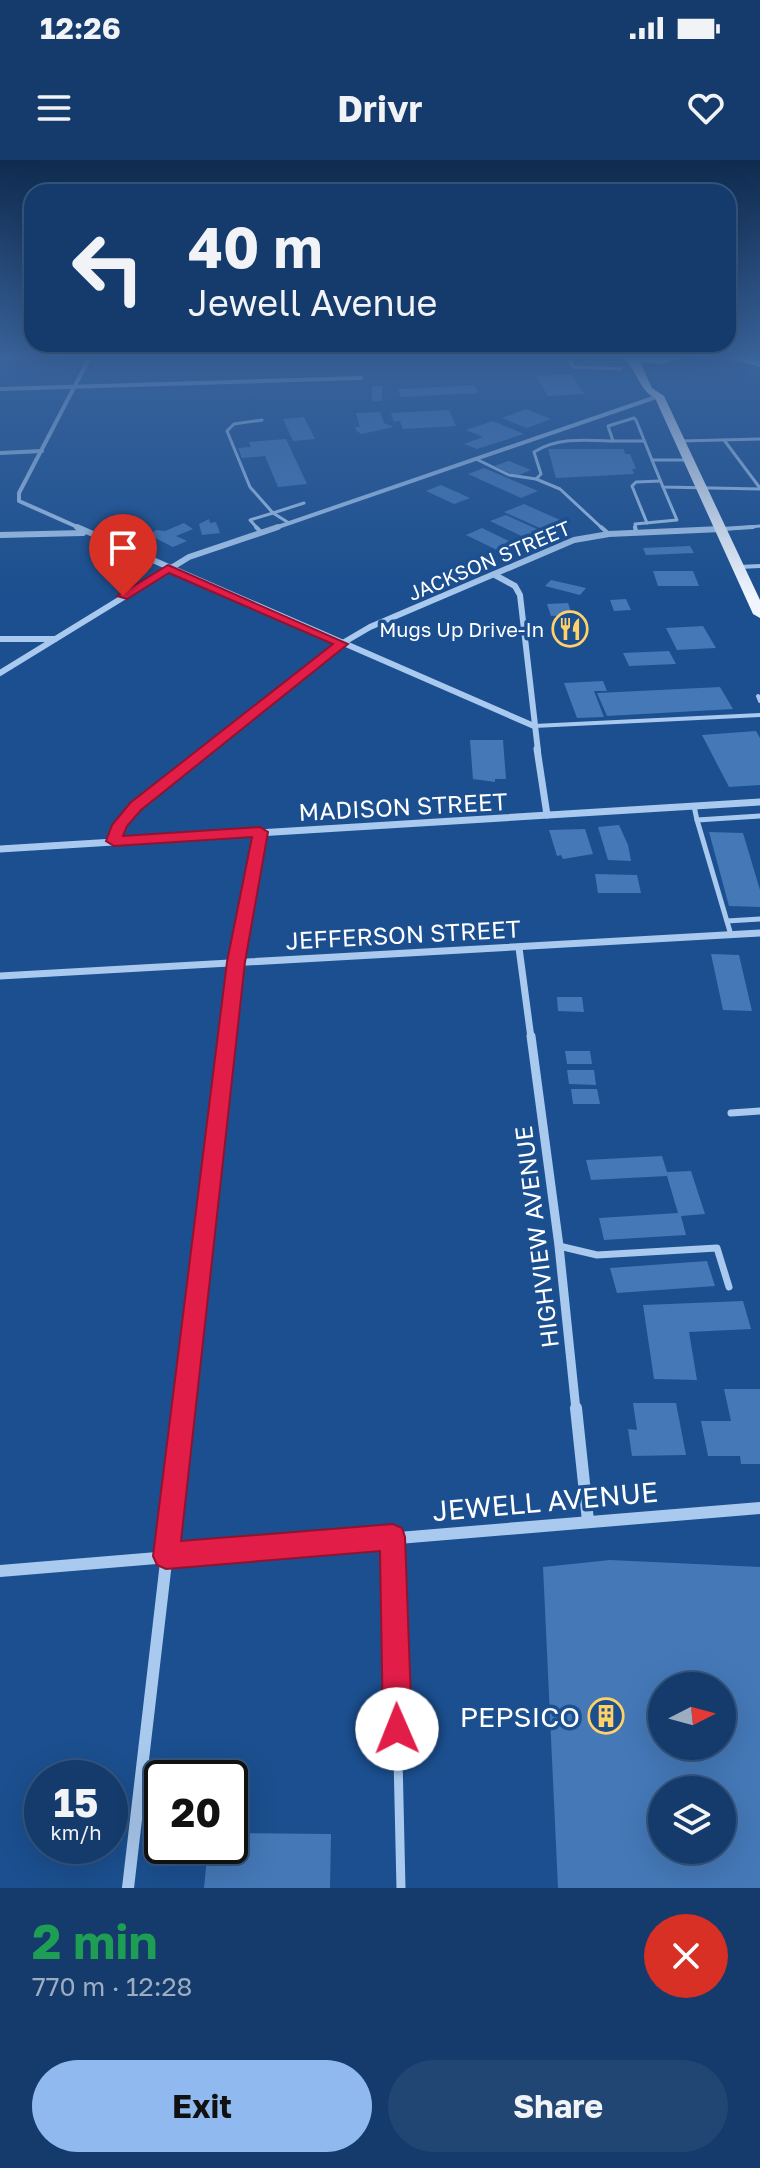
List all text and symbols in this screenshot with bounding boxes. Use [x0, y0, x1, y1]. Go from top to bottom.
text: 12:26 [40, 10, 121, 46]
icon: menu [32, 86, 76, 130]
icon: heart [684, 86, 728, 130]
text: Drivr [337, 87, 423, 130]
text: 40 m [188, 213, 322, 280]
icon: left [56, 216, 160, 320]
text: Jewell Avenue [188, 281, 437, 324]
pin [89, 514, 157, 596]
street label: JACKSON STREET [404, 515, 574, 605]
icon: arrive [101, 526, 145, 570]
restaurant icon: Mugs Up Drive-In [551, 610, 589, 648]
place label: Mugs Up Drive-In [379, 617, 544, 641]
street label: MADISON STREET [298, 786, 508, 826]
street label: JEFFERSON STREET [285, 913, 521, 955]
street label: HIGHVIEW AVENUE [508, 1124, 564, 1350]
street label: JEWELL AVENUE [431, 1475, 659, 1527]
north arrow [648, 1672, 736, 1760]
map controls [648, 1672, 736, 1864]
position arrow [355, 1687, 439, 1771]
building icon: PEPSICO [587, 1697, 625, 1735]
place label: PEPSICO [460, 1700, 580, 1733]
speed limit sign: 20 [144, 1760, 248, 1864]
button: layers [648, 1776, 736, 1864]
text: 15 [54, 1778, 99, 1826]
text: km/h [51, 1820, 101, 1844]
text: 2 min [32, 1912, 157, 1970]
button: close [644, 1914, 728, 1998]
text: 770 m · 12:28 [32, 1971, 192, 2002]
button: Exit [32, 2060, 372, 2152]
button: Share [388, 2060, 728, 2152]

